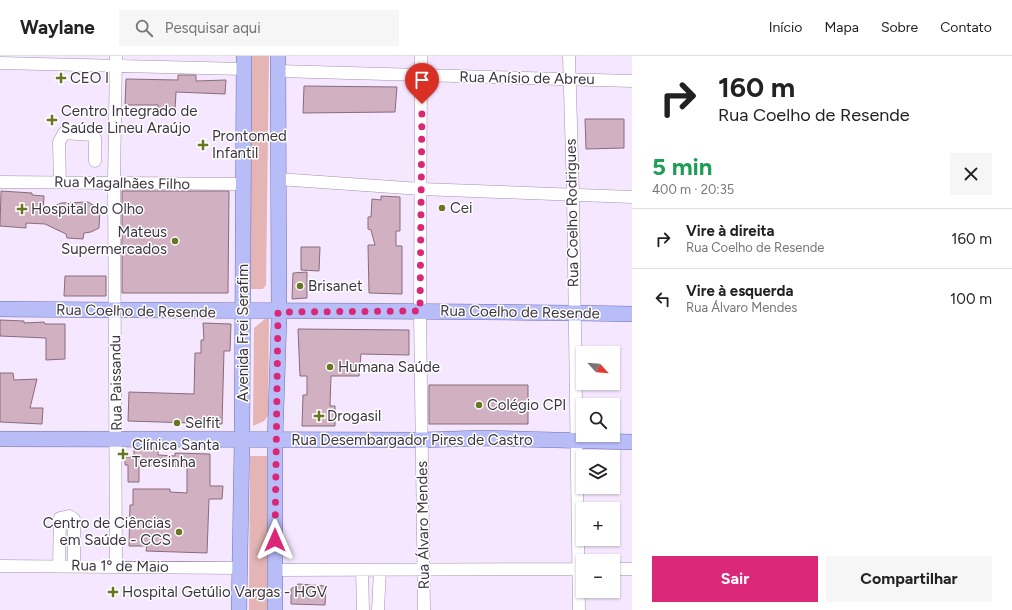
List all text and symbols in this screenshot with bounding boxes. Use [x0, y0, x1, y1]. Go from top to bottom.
search box [119, 10, 399, 46]
text: Waylane [20, 16, 95, 39]
icon: search [133, 17, 155, 39]
text: Pesquisar aqui [165, 19, 261, 37]
text: Início [769, 19, 802, 36]
text: Mapa [824, 19, 859, 36]
text: Sobre [881, 19, 918, 36]
text: Contato [940, 19, 992, 36]
pin [405, 63, 439, 104]
street label: Rua Anísio de Abreu [459, 68, 595, 88]
place label: CEO I [70, 69, 109, 87]
icon: arrive [411, 69, 433, 91]
text: 160 m [718, 70, 795, 104]
marker: CEO I [55, 72, 67, 84]
icon: right [652, 72, 704, 124]
place label: Centro Integrado de Saúde Lineu Araújo [61, 102, 197, 137]
text: Rua Coelho de Resende [718, 104, 910, 126]
marker: Centro Integrado de Saúde Lineu Araújo [46, 114, 58, 126]
place label: Prontomed Infantil [212, 127, 287, 162]
marker: Prontomed Infantil [197, 139, 209, 151]
street label: Rua Coelho Rodrigues [562, 139, 582, 287]
text: 5 min [652, 152, 713, 181]
button: close [950, 153, 992, 195]
street label: Rua Magalhães Filho [54, 173, 190, 193]
text: 400 m · 20:35 [652, 182, 734, 197]
place label: Cei [450, 199, 473, 217]
place label: Hospital do Olho [31, 200, 144, 218]
marker: Hospital do Olho [16, 203, 28, 215]
marker: Cei [437, 203, 447, 213]
text: Vire à direita [686, 222, 775, 240]
place label: Mateus Supermercados [61, 223, 167, 258]
icon: right [652, 228, 674, 250]
text: 160 m [951, 230, 992, 248]
marker: Mateus Supermercados [170, 236, 180, 246]
text: Rua Coelho de Resende [686, 240, 824, 255]
street label: Avenida Frei Serafim [234, 264, 252, 402]
place label: Brisanet [308, 277, 363, 295]
marker: Brisanet [295, 281, 305, 291]
text: Vire à esquerda [686, 282, 793, 300]
icon: left [652, 288, 674, 310]
text: 100 m [950, 290, 992, 308]
text: Rua Álvaro Mendes [686, 300, 797, 315]
street label: Rua Coelho de Resende [56, 301, 216, 321]
street label: Rua Coelho de Resende [440, 302, 600, 322]
street label: Rua Paissandu [106, 335, 126, 431]
north arrow [576, 346, 620, 390]
map controls [576, 346, 620, 598]
place label: Humana Saúde [338, 358, 440, 376]
marker: Humana Saúde [325, 362, 335, 372]
place label: Colégio CPI [487, 396, 566, 414]
button: search [576, 398, 620, 442]
marker: Colégio CPI [474, 400, 484, 410]
place label: Drogasil [327, 407, 381, 425]
marker: Drogasil [314, 411, 324, 421]
place label: Selfit [185, 414, 221, 432]
marker: Selfit [172, 418, 182, 428]
street label: Rua Desembargador Pires de Castro [291, 431, 533, 449]
place label: Clínica Santa Teresinha [132, 436, 219, 471]
marker: Clínica Santa Teresinha [117, 448, 129, 460]
button: layers [576, 450, 620, 494]
street label: Rua Álvaro Mendes [413, 461, 433, 589]
button: + [576, 502, 620, 546]
place label: Centro de Ciências em Saúde - CCS [43, 514, 171, 549]
position arrow [254, 519, 296, 561]
marker: Centro de Ciências em Saúde - CCS [174, 527, 184, 537]
button: − [576, 554, 620, 598]
street label: Rua 1º de Maio [71, 556, 169, 576]
button: Sair [652, 556, 818, 602]
button: Compartilhar [826, 556, 992, 602]
place label: Hospital Getúlio Vargas - HGV [122, 583, 328, 601]
marker: Hospital Getúlio Vargas - HGV [107, 586, 119, 598]

